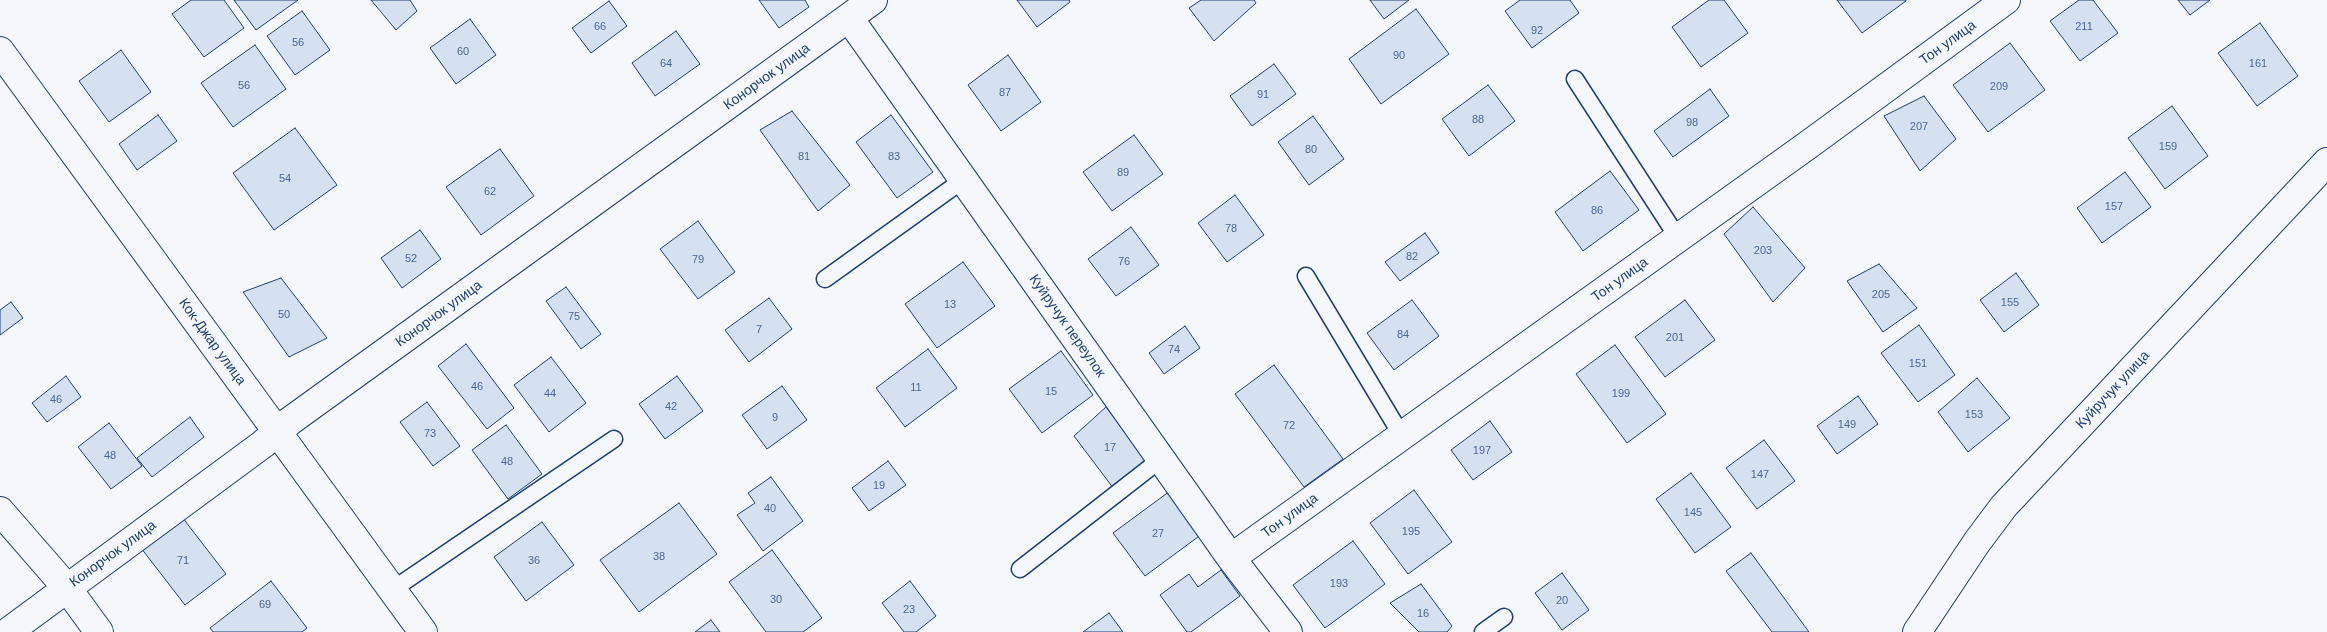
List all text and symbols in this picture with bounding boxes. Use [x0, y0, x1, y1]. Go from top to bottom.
street label: Тон улица [1917, 17, 1979, 69]
house number: 66 [594, 20, 606, 34]
house number: 211 [2075, 20, 2093, 34]
house number: 92 [1531, 24, 1543, 38]
house number: 56 [292, 36, 304, 50]
street label: Конорчок улица [721, 40, 813, 114]
house number: 60 [457, 45, 469, 59]
house number: 90 [1393, 49, 1405, 63]
house number: 64 [660, 57, 672, 71]
house number: 161 [2249, 57, 2267, 71]
house number: 56 [238, 79, 250, 93]
house number: 209 [1990, 80, 2008, 94]
house number: 87 [999, 86, 1011, 100]
house number: 91 [1257, 88, 1269, 102]
house number: 88 [1472, 113, 1484, 127]
house number: 98 [1686, 116, 1698, 130]
house number: 207 [1910, 120, 1928, 134]
house number: 159 [2159, 140, 2177, 154]
house number: 80 [1305, 143, 1317, 157]
house number: 81 [798, 150, 810, 164]
house number: 83 [888, 150, 900, 164]
house number: 89 [1117, 166, 1129, 180]
house number: 54 [279, 172, 291, 186]
house number: 62 [484, 185, 496, 199]
house number: 157 [2105, 200, 2123, 214]
house number: 86 [1591, 204, 1603, 218]
house number: 78 [1225, 222, 1237, 236]
house number: 203 [1754, 244, 1772, 258]
house number: 82 [1406, 250, 1418, 264]
house number: 52 [405, 252, 417, 266]
house number: 79 [692, 253, 704, 267]
street label: Тон улица [1589, 254, 1651, 306]
house number: 76 [1118, 255, 1130, 269]
street label: Куйручук переулок [1025, 271, 1109, 381]
street label: Конорчок улица [393, 277, 485, 351]
house number: 205 [1872, 288, 1890, 302]
street label: Кок-Джар улица [175, 295, 249, 389]
house number: 155 [2001, 296, 2019, 310]
house number: 13 [944, 298, 956, 312]
house number: 50 [278, 308, 290, 322]
house number: 75 [568, 310, 580, 324]
house number: 7 [756, 323, 762, 337]
house number: 84 [1397, 328, 1409, 342]
house number: 201 [1666, 331, 1684, 345]
house number: 74 [1168, 343, 1180, 357]
street label: Куйручук улица [2073, 348, 2153, 432]
house number: 151 [1909, 357, 1927, 371]
house number: 46 [471, 380, 483, 394]
house number: 11 [910, 381, 922, 395]
house number: 15 [1045, 385, 1057, 399]
house number: 44 [544, 387, 556, 401]
house number: 199 [1612, 387, 1630, 401]
house number: 46 [50, 393, 62, 407]
house number: 42 [665, 400, 677, 414]
house number: 153 [1965, 408, 1983, 422]
house number: 9 [772, 411, 778, 425]
house number: 149 [1838, 418, 1856, 432]
house number: 72 [1283, 419, 1295, 433]
house number: 73 [424, 427, 436, 441]
house number: 17 [1104, 441, 1116, 455]
house number: 197 [1473, 444, 1491, 458]
house number: 48 [104, 449, 116, 463]
house number: 48 [501, 455, 513, 469]
house number: 147 [1751, 468, 1769, 482]
house number: 19 [873, 479, 885, 493]
street label: Тон улица [1259, 490, 1321, 542]
house number: 40 [764, 502, 776, 516]
house number: 145 [1684, 506, 1702, 520]
street label: Конорчок улица [67, 517, 159, 591]
house number: 195 [1402, 525, 1420, 539]
house number: 27 [1152, 527, 1164, 541]
house number: 38 [653, 550, 665, 564]
house number: 71 [177, 554, 189, 568]
house number: 36 [528, 554, 540, 568]
house number: 193 [1330, 577, 1348, 591]
house number: 30 [770, 593, 782, 607]
house number: 20 [1556, 594, 1568, 608]
house number: 69 [259, 598, 271, 612]
house number: 23 [903, 603, 915, 617]
house number: 16 [1417, 607, 1429, 621]

